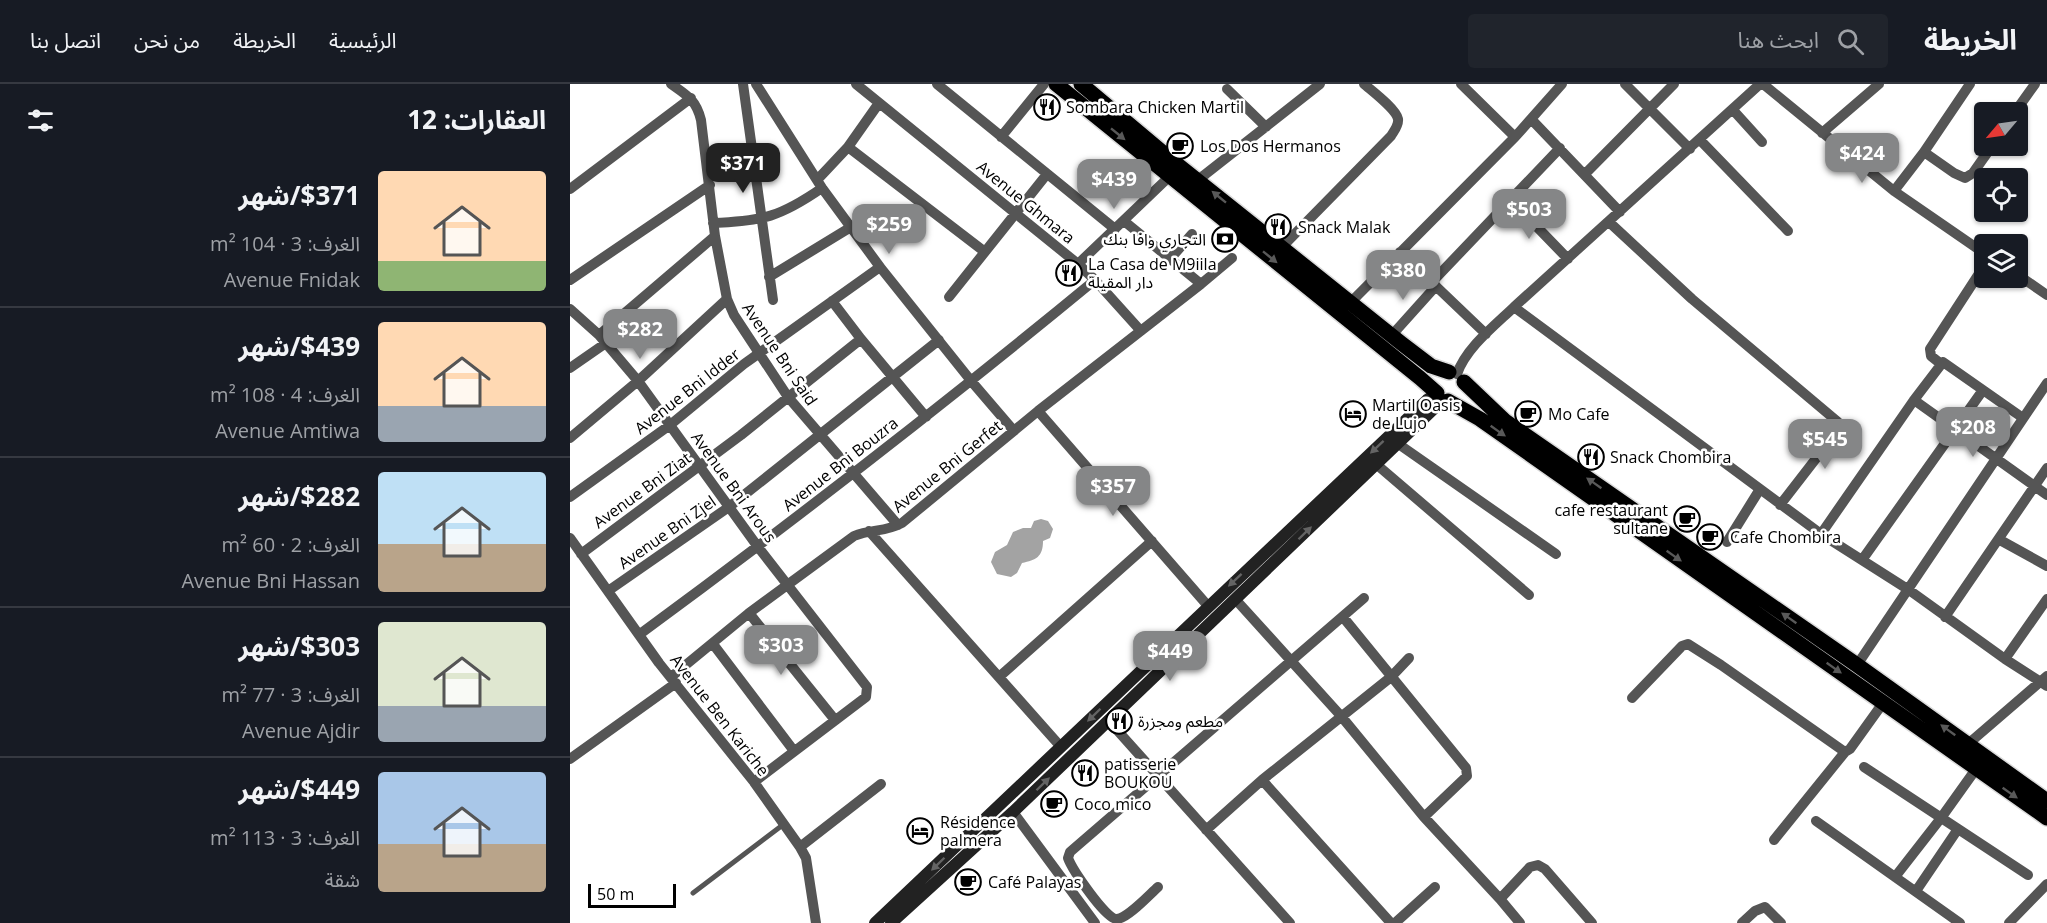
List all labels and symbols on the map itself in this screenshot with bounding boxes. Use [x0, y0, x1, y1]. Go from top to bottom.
restaurant icon: Sombara Chicken Martil [1032, 92, 1062, 122]
place label: Sombara Chicken Martil [1066, 96, 1244, 118]
north arrow [1974, 102, 2028, 156]
one-way arrow [1110, 127, 1125, 140]
cafe icon: Los Dos Hermanos [1165, 131, 1195, 161]
pin: $424 [1826, 133, 1898, 184]
place label: Los Dos Hermanos [1200, 135, 1341, 157]
pin: $371 [707, 143, 779, 194]
street label: Avenue Ghmara [972, 156, 1080, 248]
pin: $439 [1078, 159, 1150, 210]
pin: $503 [1493, 189, 1565, 240]
one-way arrow [1212, 191, 1227, 203]
pin: $259 [853, 204, 925, 255]
restaurant icon: Snack Malak [1263, 212, 1293, 242]
place label: Snack Malak [1298, 216, 1391, 238]
bank icon: التجاري وافا بنك [1210, 224, 1240, 254]
place label: التجاري وافا بنك [1104, 228, 1206, 252]
one-way arrow [1262, 250, 1277, 262]
pin: $380 [1367, 250, 1439, 301]
place label: La Casa de M9iila دار المقيلة [1088, 253, 1217, 293]
restaurant icon: La Casa de M9iila دار المقيلة [1054, 258, 1084, 288]
street label: Avenue Bni Said [737, 298, 823, 410]
pin: $282 [604, 309, 676, 360]
street label: Avenue Bni Idder [630, 343, 744, 439]
place label: Martil Oasis de Lujo [1372, 394, 1460, 434]
hotel icon: Martil Oasis de Lujo [1338, 399, 1368, 429]
cafe icon: Mo Cafe [1513, 399, 1543, 429]
place label: Mo Cafe [1548, 403, 1610, 425]
pin: $208 [1937, 407, 2009, 458]
street label: Avenue Bni Bouzra [778, 412, 902, 516]
street label: Avenue Bni Gerfet [887, 415, 1007, 517]
pin: $545 [1789, 419, 1861, 470]
one-way arrow [1490, 425, 1505, 437]
street label: Avenue Bni Arous [686, 427, 782, 547]
one-way arrow [1371, 439, 1385, 453]
restaurant icon: Snack Chombira [1576, 442, 1606, 472]
place label: Snack Chombira [1610, 446, 1731, 468]
street label: Avenue Bni Ziat [589, 447, 696, 533]
pin: $357 [1077, 466, 1149, 517]
one-way arrow [1586, 478, 1602, 489]
street label: Avenue Bni Zjel [614, 490, 720, 574]
place label: cafe restaurant sultane [1554, 499, 1668, 539]
cafe icon: cafe restaurant sultane [1672, 504, 1702, 534]
cafe icon: Cafe Chombira [1695, 522, 1725, 552]
place label: Cafe Chombira [1730, 526, 1841, 548]
one-way arrow [1297, 527, 1312, 540]
one-way arrow [1666, 550, 1682, 562]
one-way arrow [1228, 573, 1243, 587]
one-way arrow [1781, 612, 1797, 624]
pin: $303 [745, 625, 817, 676]
pin: $449 [1134, 631, 1206, 682]
street label: Avenue Ben Kariche [666, 650, 775, 780]
one-way arrow [1825, 662, 1841, 674]
restaurant icon: مطعم ومجزرة [1104, 706, 1134, 736]
one-way arrow [1087, 708, 1102, 722]
place label: مطعم ومجزرة [1138, 710, 1223, 734]
one-way arrow [1941, 724, 1957, 736]
place label: patisserie BOUKOU [1104, 753, 1176, 793]
restaurant icon: patisserie BOUKOU [1070, 758, 1100, 788]
one-way arrow [1035, 777, 1049, 791]
one-way arrow [2003, 786, 2018, 798]
cafe icon: Coco mico [1039, 789, 1069, 819]
place label: Coco mico [1074, 793, 1151, 815]
place label: Résidence palmera [940, 811, 1016, 851]
hotel icon: Résidence palmera [905, 816, 935, 846]
one-way arrow [931, 856, 945, 870]
cafe icon: Café Palayas [953, 867, 983, 897]
place label: Café Palayas [988, 871, 1081, 893]
scale bar [588, 881, 676, 908]

